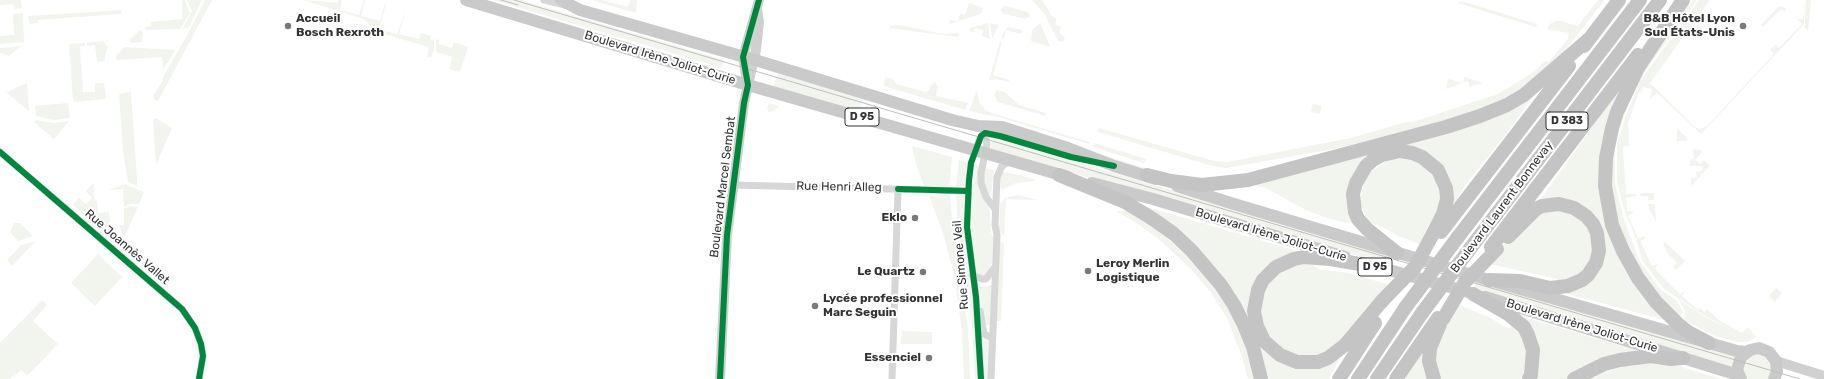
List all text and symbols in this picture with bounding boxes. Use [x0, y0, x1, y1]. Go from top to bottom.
place label: Accueil Bosch Rexroth [296, 12, 384, 40]
place label: B&B Hôtel Lyon Sud États-Unis [1644, 12, 1735, 40]
marker: Accueil Bosch Rexroth [283, 21, 293, 31]
marker: B&B Hôtel Lyon Sud États-Unis [1738, 21, 1748, 31]
street label: Boulevard Irène Joliot-Curie [583, 28, 737, 88]
road number: D 95 [845, 108, 879, 126]
road number: D 383 [1546, 112, 1588, 130]
street label: Boulevard Marcel Sembat [707, 116, 739, 258]
street label: Boulevard Laurent Bonnevay [1448, 138, 1556, 276]
street label: Rue Henri Alleg [796, 179, 882, 195]
street label: Boulevard Irène Joliot-Curie [1194, 205, 1348, 265]
street label: Rue Joannès Vallet [82, 206, 172, 288]
place label: Eklo [882, 211, 907, 225]
marker: Eklo [910, 213, 920, 223]
street label: Rue Simone Veil [950, 220, 972, 310]
place label: Leroy Merlin Logistique [1096, 257, 1169, 285]
road number: D 95 [1358, 258, 1392, 276]
place label: Le Quartz [857, 265, 915, 279]
marker: Leroy Merlin Logistique [1083, 266, 1093, 276]
marker: Le Quartz [918, 267, 928, 277]
place label: Lycée professionnel Marc Seguin [823, 292, 943, 320]
street label: Boulevard Irène Joliot-Curie [1505, 296, 1659, 356]
marker: Lycée professionnel Marc Seguin [810, 301, 820, 311]
place label: Essenciel [864, 351, 921, 365]
marker: Essenciel [924, 353, 934, 363]

